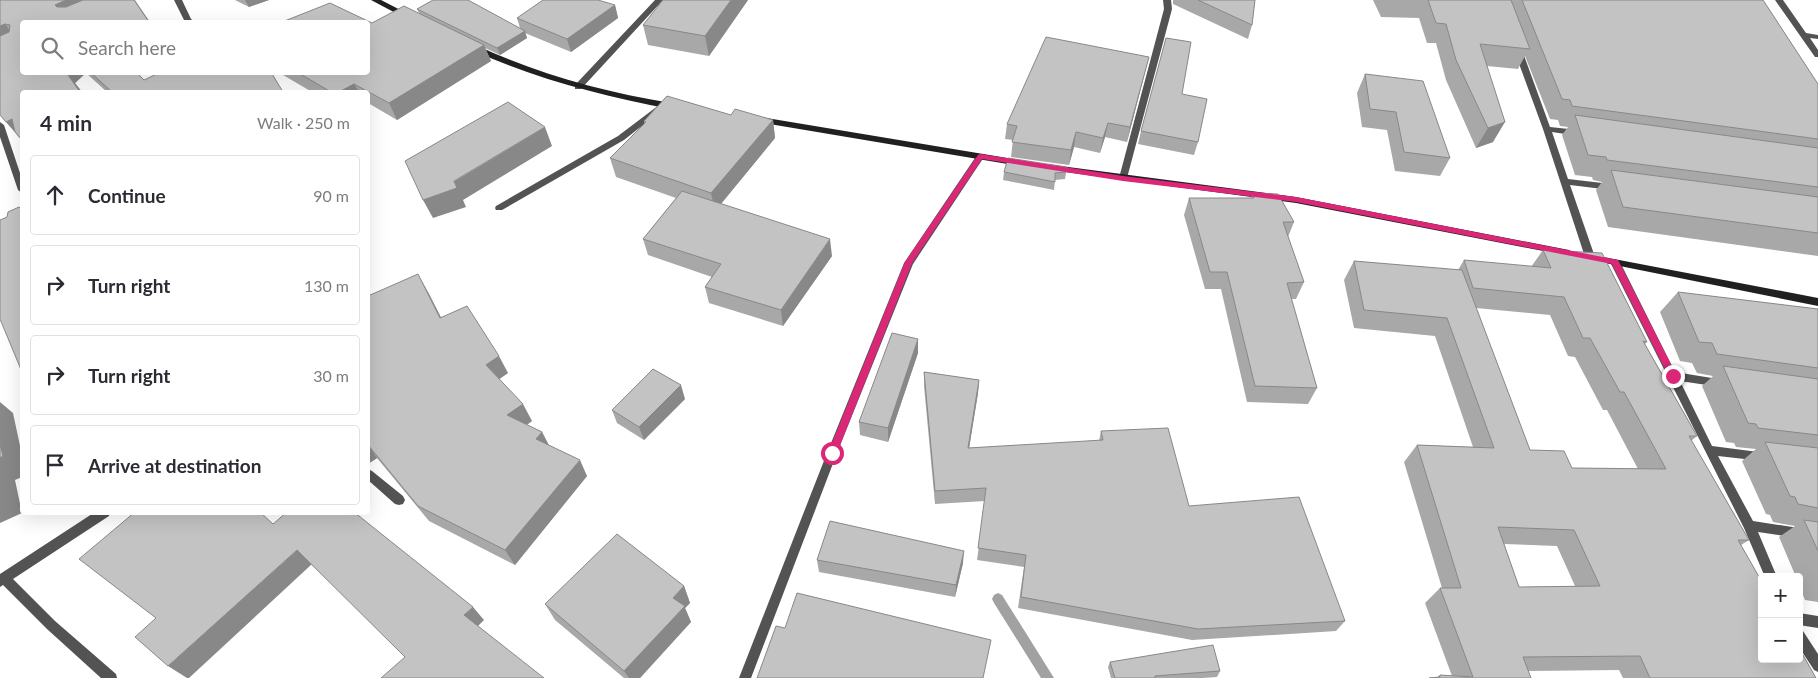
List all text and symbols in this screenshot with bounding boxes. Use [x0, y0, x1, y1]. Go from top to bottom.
search box [20, 20, 370, 75]
icon: search [38, 34, 66, 62]
text: Search here [78, 36, 176, 59]
text: 4 min [40, 110, 92, 135]
text: Walk · 250 m [257, 113, 350, 132]
icon: ahead [41, 181, 69, 209]
text: Continue [88, 184, 166, 207]
text: 90 m [313, 186, 349, 205]
icon: right [41, 271, 69, 299]
text: Turn right [88, 274, 170, 297]
text: 130 m [304, 276, 349, 295]
icon: right [41, 361, 69, 389]
text: Turn right [88, 364, 170, 387]
route end [1662, 365, 1685, 388]
text: 30 m [313, 366, 349, 385]
route start [821, 442, 844, 465]
icon: arrive [41, 451, 69, 479]
text: Arrive at destination [88, 454, 261, 477]
map controls [1758, 573, 1803, 663]
button: + [1758, 573, 1803, 618]
button: − [1758, 618, 1803, 663]

